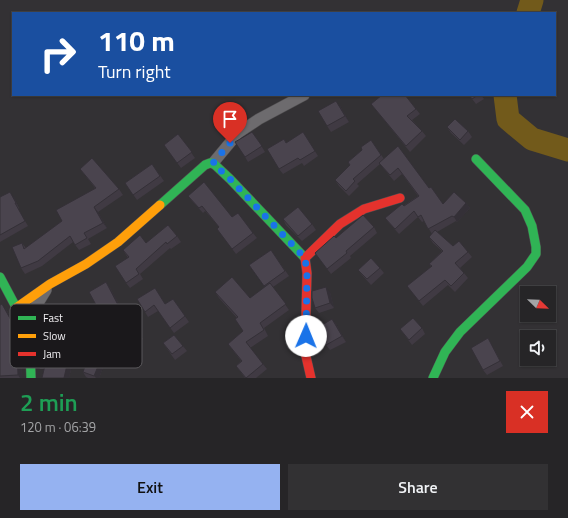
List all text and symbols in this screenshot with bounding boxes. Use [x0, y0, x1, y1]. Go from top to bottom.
text: 110 m [98, 19, 175, 62]
icon: right [32, 28, 84, 80]
text: Turn right [98, 58, 171, 85]
pin [213, 102, 247, 143]
icon: arrive [219, 108, 241, 130]
north arrow [520, 286, 556, 322]
map controls [520, 286, 556, 366]
legend [10, 304, 142, 368]
text: Fast [43, 310, 63, 326]
position arrow [285, 315, 327, 357]
text: Slow [43, 328, 66, 344]
button: sound [520, 330, 556, 366]
text: Jam [43, 346, 61, 362]
text: 2 min [20, 384, 78, 420]
button: close [506, 391, 548, 433]
text: 120 m · 06:39 [20, 417, 96, 437]
button: Exit [20, 464, 280, 510]
button: Share [288, 464, 548, 510]

